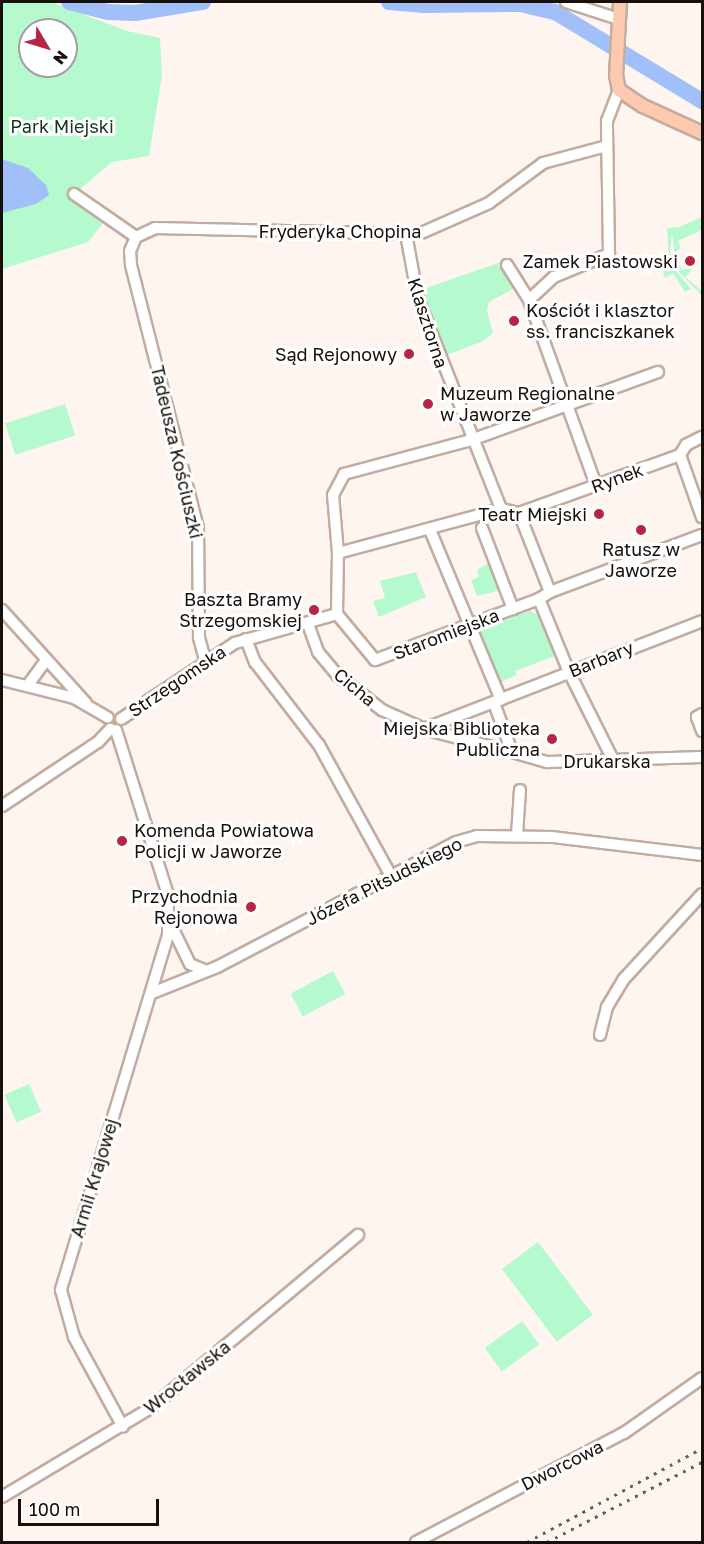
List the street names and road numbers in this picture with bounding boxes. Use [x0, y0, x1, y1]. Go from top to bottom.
street label: Fryderyka Chopina [258, 220, 422, 242]
street label: Klasztorna [403, 275, 453, 371]
street label: Tadeusza Kościuszki [147, 363, 207, 541]
street label: Rynek [588, 459, 646, 497]
street label: Staromiejska [390, 604, 502, 664]
street label: Barbary [565, 636, 637, 682]
street label: Strzegomska [124, 641, 230, 721]
street label: Cicha [330, 663, 380, 711]
street label: Drukarska [563, 750, 651, 772]
street label: Józefa Piłsudskiego [302, 832, 466, 930]
street label: Armii Krajowej [66, 1116, 122, 1240]
street label: Wrocławska [139, 1336, 235, 1418]
street label: Dworcowa [517, 1435, 607, 1495]

